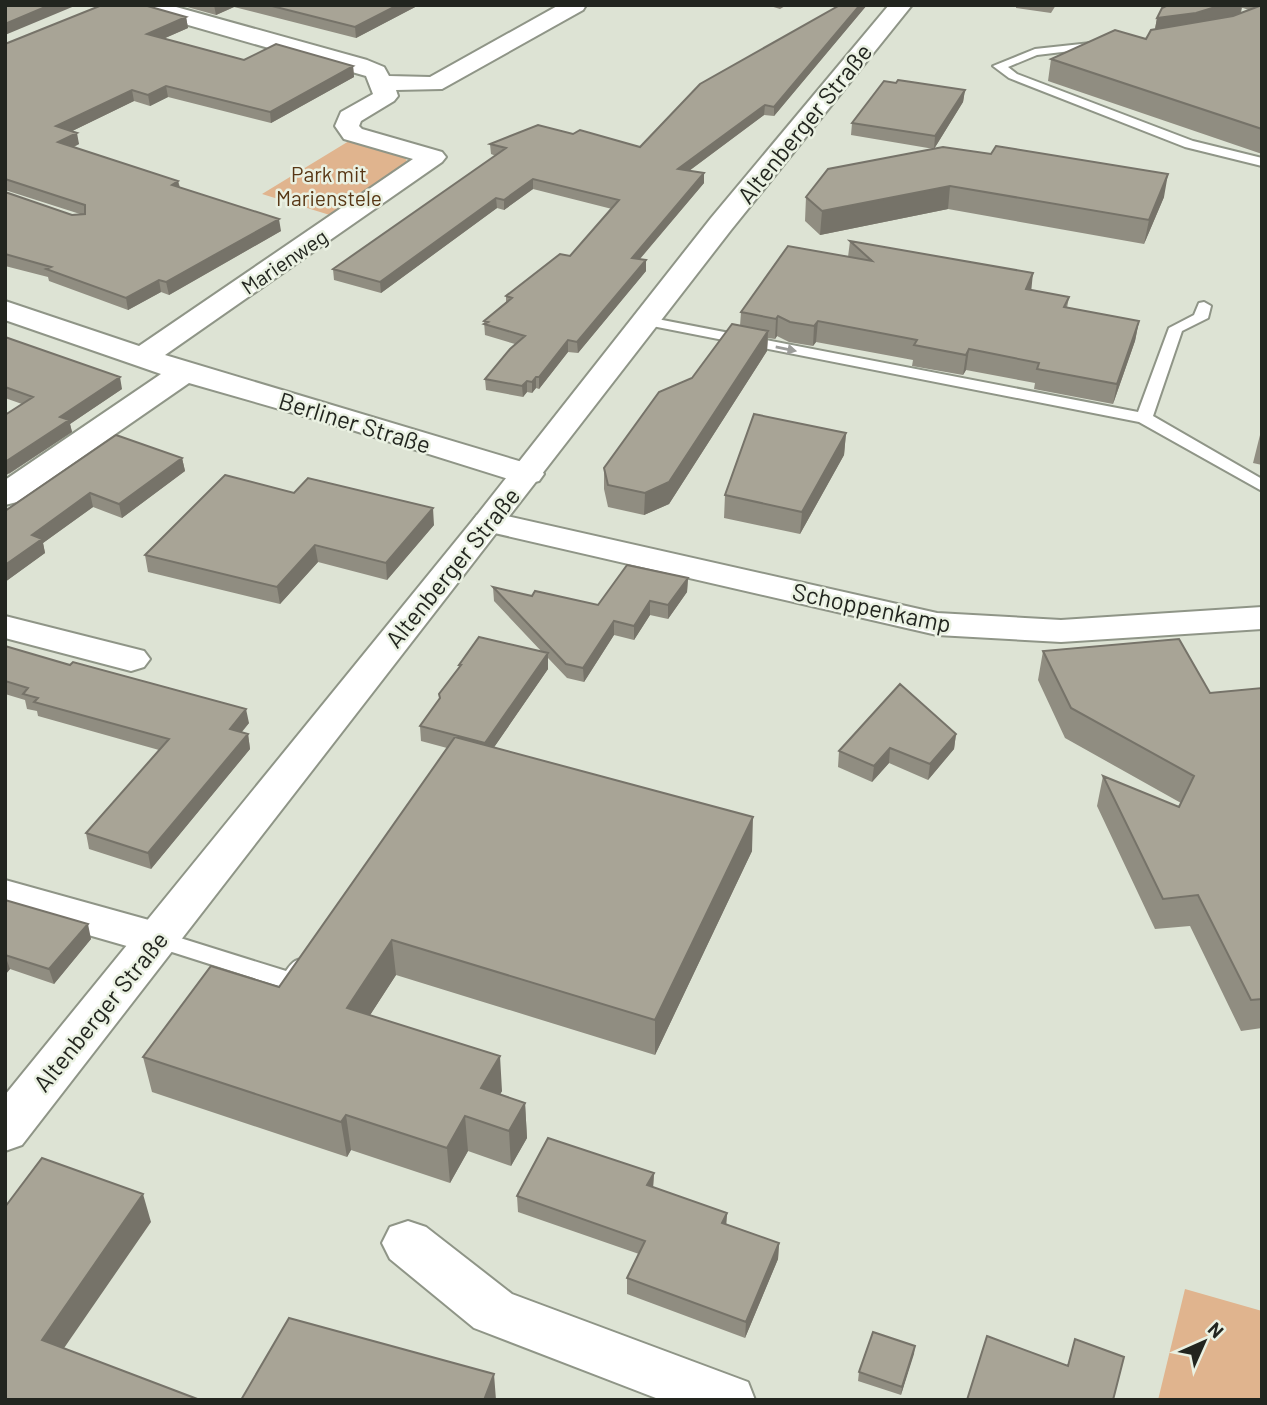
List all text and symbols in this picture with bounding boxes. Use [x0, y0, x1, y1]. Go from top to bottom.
street label: Altenberger Straße [731, 37, 877, 209]
park label: Park mit Marienstele [276, 161, 382, 210]
street label: Marienweg [236, 223, 332, 299]
one-way arrow [775, 344, 797, 355]
street label: Berliner Straße [276, 385, 434, 459]
street label: Altenberger Straße [379, 481, 525, 653]
street label: Schoppenkamp [790, 576, 954, 638]
street label: Altenberger Straße [27, 925, 173, 1097]
north arrow [1169, 1307, 1239, 1377]
text: N [1204, 1317, 1229, 1342]

